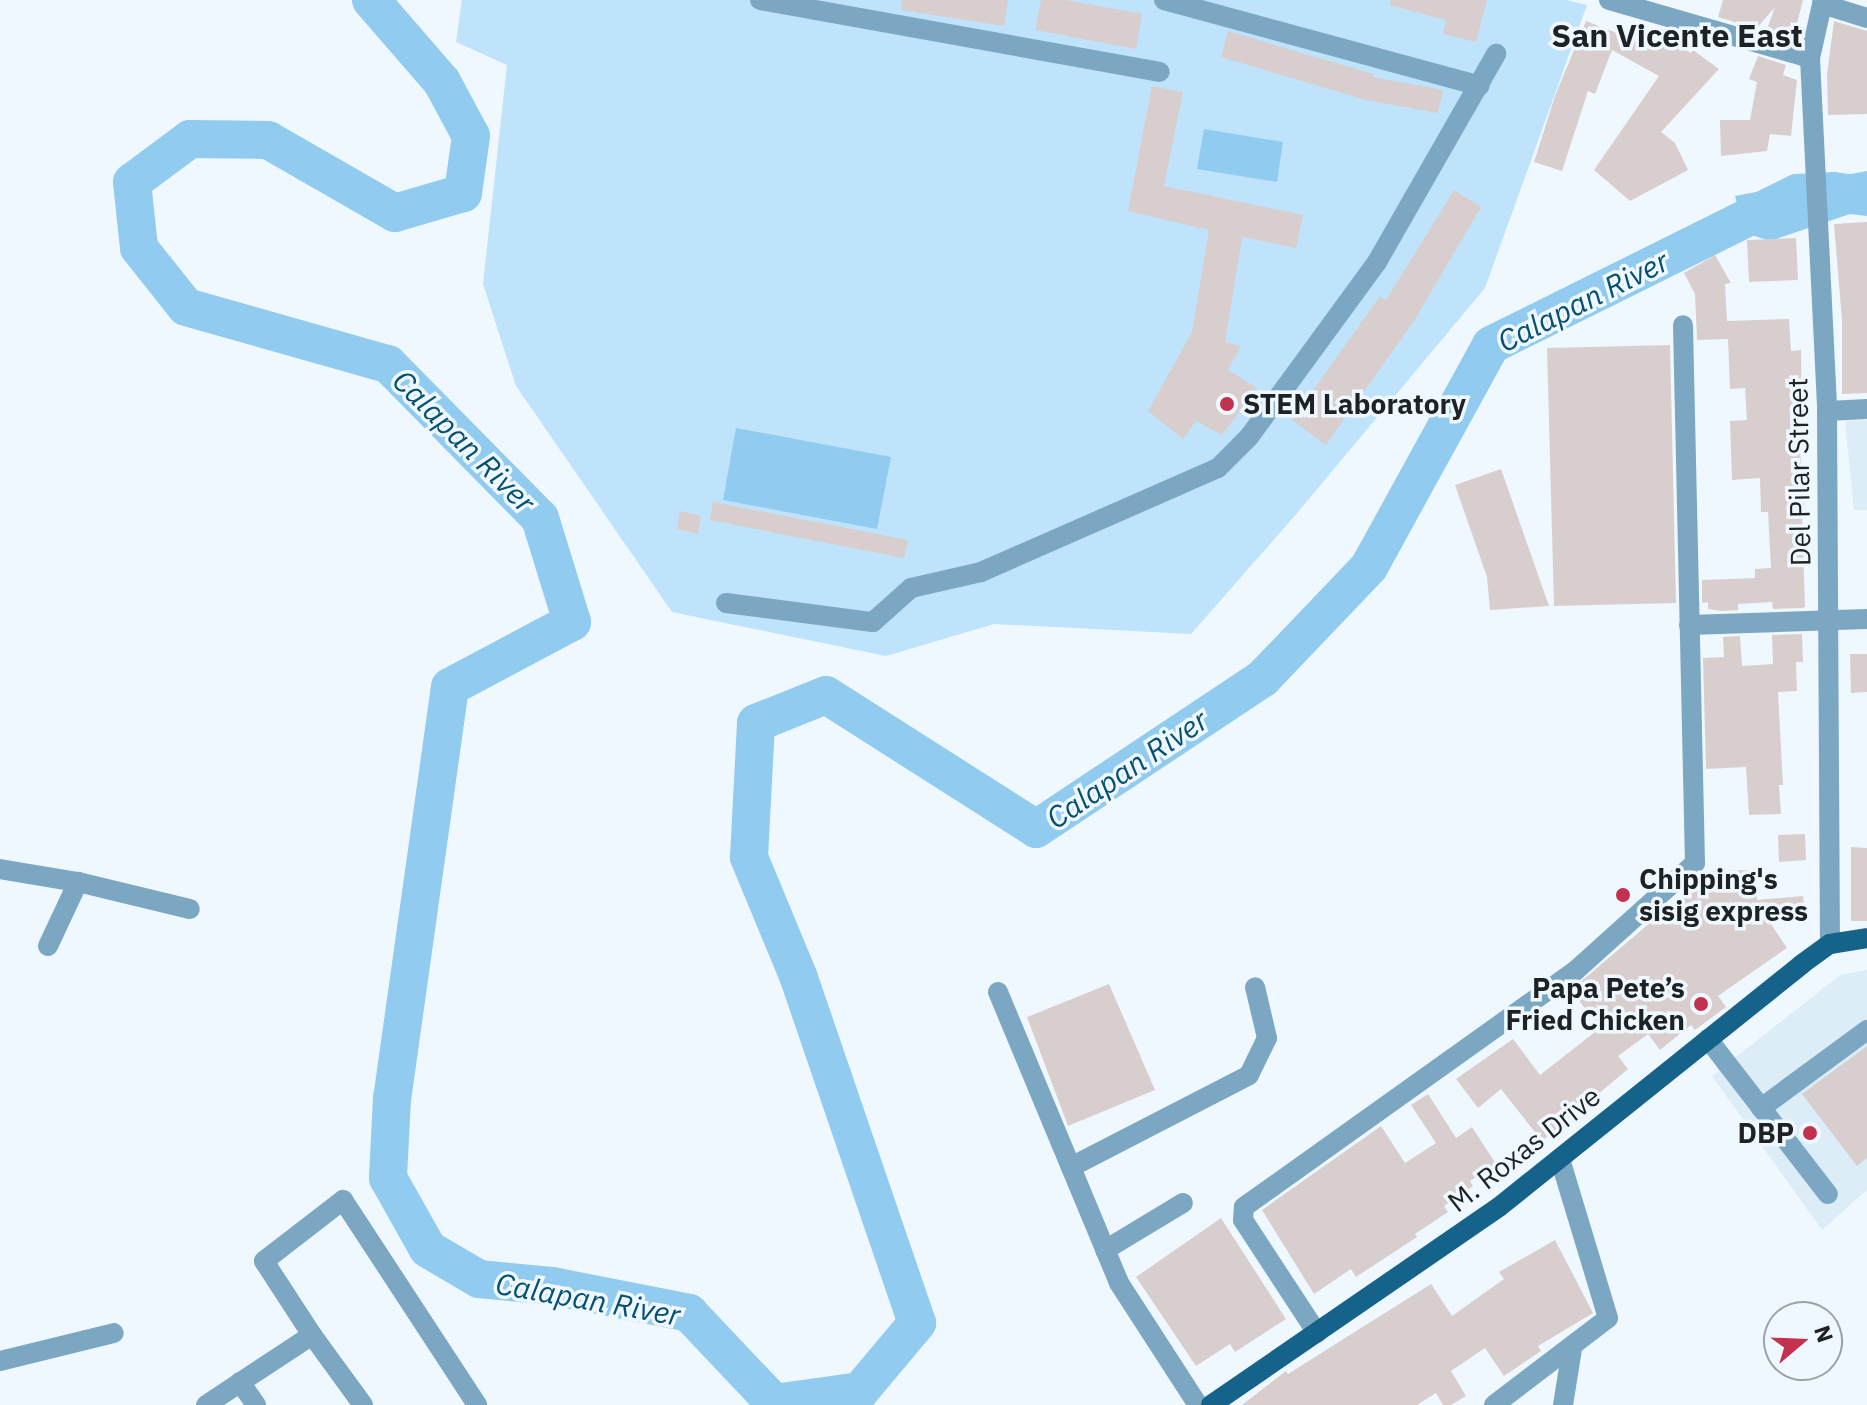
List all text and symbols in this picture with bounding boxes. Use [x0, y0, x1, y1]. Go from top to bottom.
district label: San Vicente East [1551, 16, 1803, 54]
water label: Calapan River [1492, 243, 1674, 359]
water label: Calapan River [385, 362, 543, 520]
street label: Del Pilar Street [1781, 377, 1817, 567]
place label: STEM Laboratory [1243, 387, 1466, 421]
marker: STEM Laboratory [1218, 395, 1236, 413]
water label: Calapan River [1040, 702, 1214, 836]
place label: Chipping's sisig express [1639, 862, 1808, 928]
marker: Chipping's sisig express [1614, 886, 1632, 904]
place label: Papa Pete’s Fried Chicken [1506, 971, 1685, 1037]
marker: Papa Pete’s Fried Chicken [1692, 995, 1710, 1013]
street label: M. Roxas Drive [1441, 1079, 1607, 1219]
place label: DBP [1737, 1116, 1794, 1150]
marker: DBP [1801, 1124, 1819, 1142]
water label: Calapan River [493, 1265, 683, 1333]
north arrow [1763, 1301, 1843, 1381]
text: N [1808, 1321, 1841, 1346]

